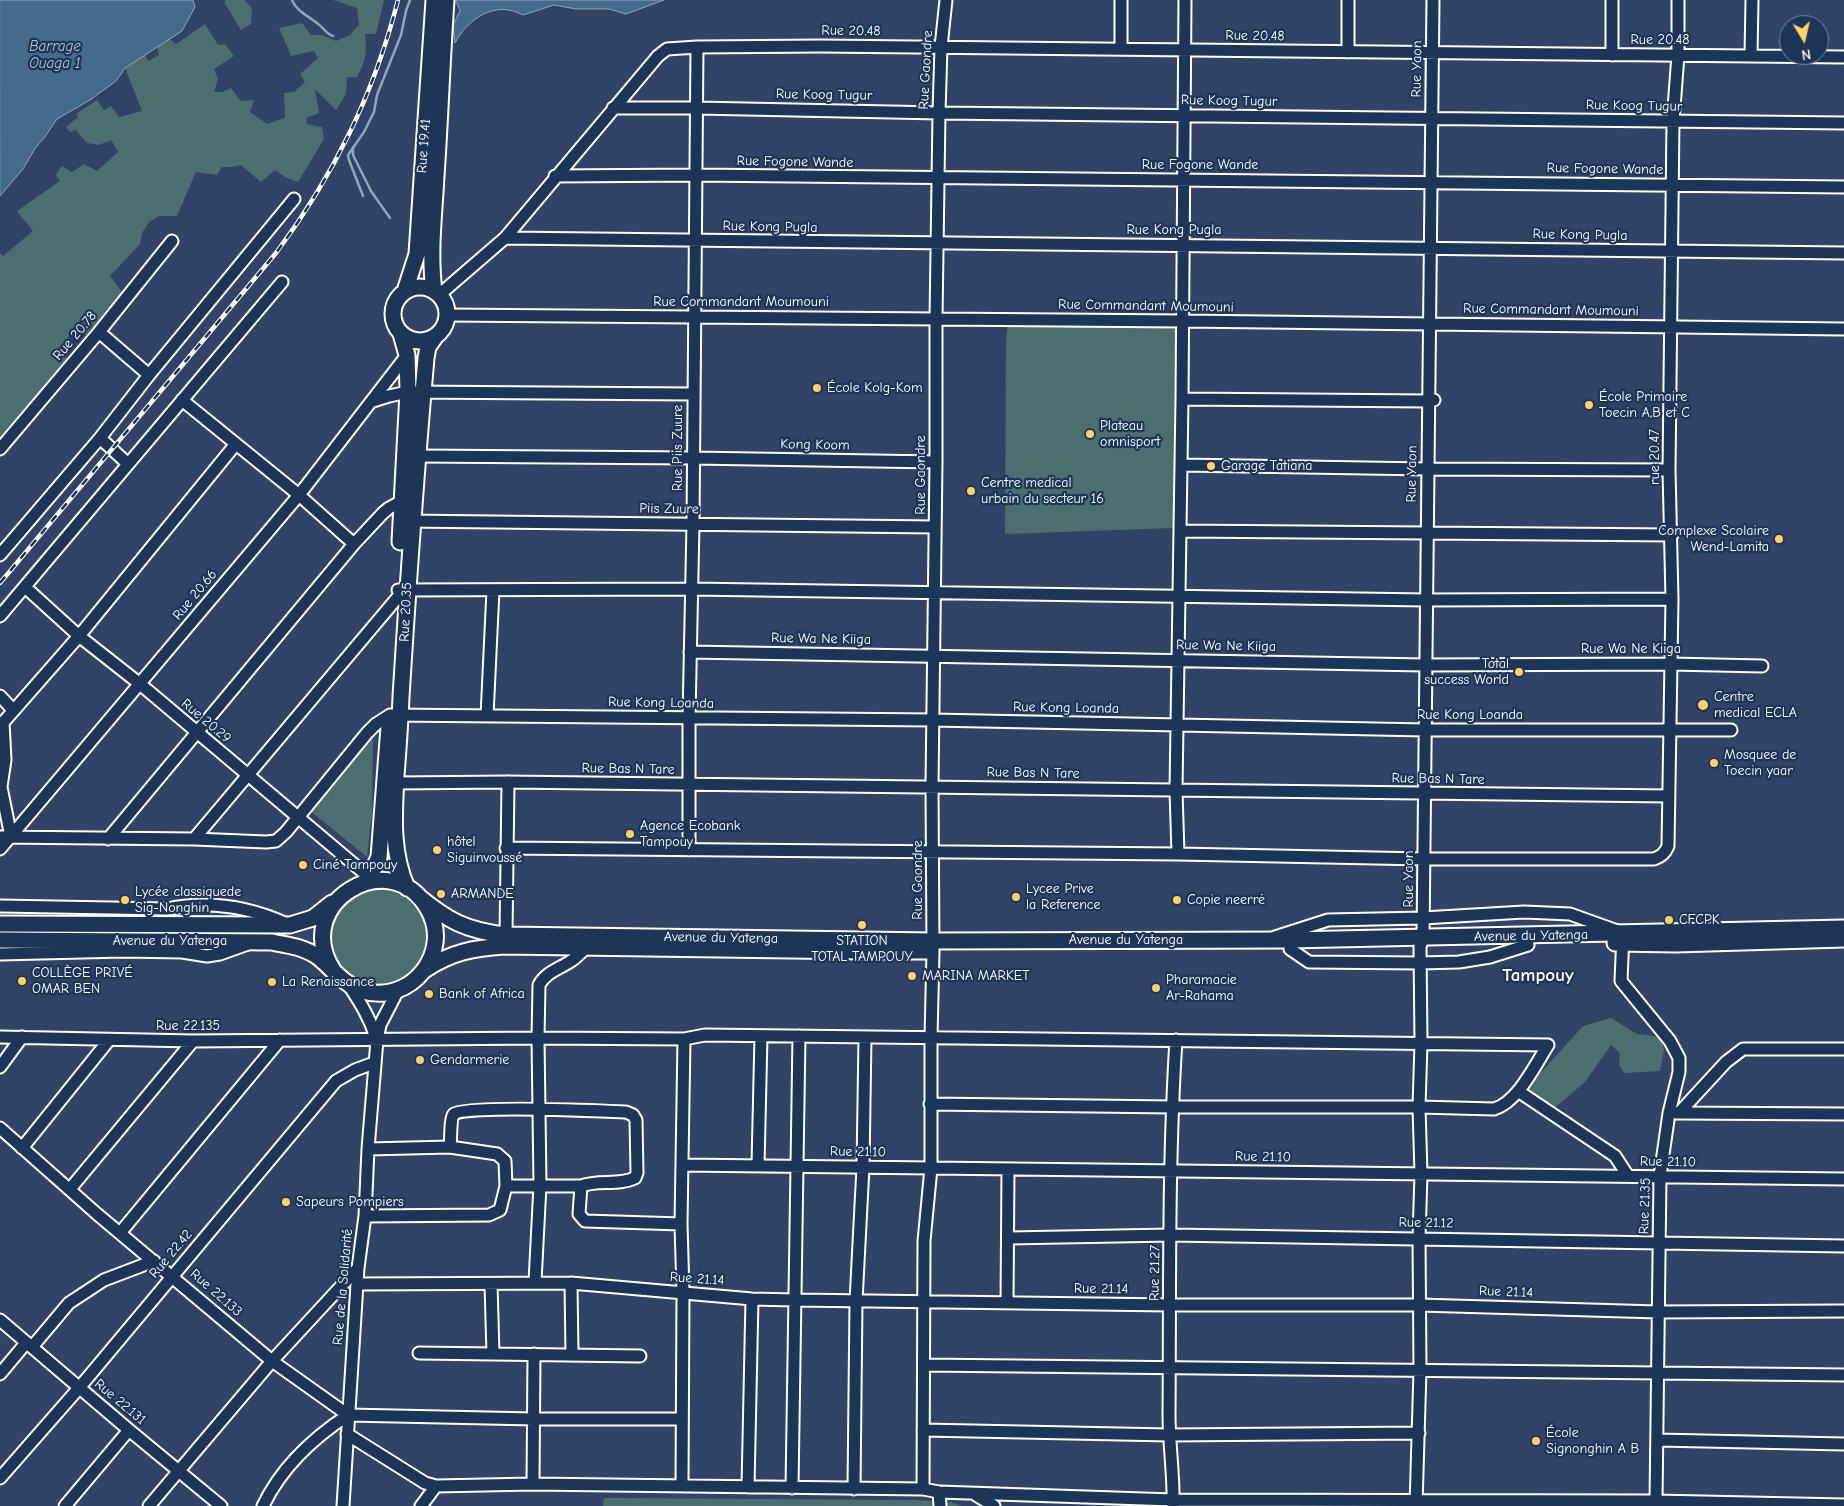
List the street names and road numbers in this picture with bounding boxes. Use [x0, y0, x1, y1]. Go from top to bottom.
street label: Rue 20.48 [821, 22, 881, 40]
street label: Rue 20.48 [1225, 27, 1285, 45]
street label: Rue Gaondre [916, 30, 936, 110]
street label: Rue 20.48 [1630, 32, 1690, 48]
street label: Rue Yaon [1408, 40, 1426, 98]
street label: Rue Koog Tugur [776, 86, 872, 104]
street label: Rue Koog Tugur [1181, 92, 1277, 110]
street label: Rue Koog Tugur [1586, 97, 1682, 115]
street label: Rue 19.41 [414, 118, 434, 174]
street label: Rue Fogone Wande [737, 153, 853, 171]
street label: Rue Fogone Wande [1142, 157, 1258, 173]
street label: Rue Fogone Wande [1547, 160, 1663, 178]
street label: Rue Kong Pugla [722, 218, 818, 236]
street label: Rue Kong Pugla [1127, 222, 1221, 238]
street label: Rue Kong Pugla [1532, 226, 1628, 244]
street label: Rue Commandant Moumouni [653, 294, 829, 310]
street label: Rue Commandant Moumouni [1058, 296, 1234, 316]
street label: Rue Commandant Moumouni [1463, 300, 1639, 320]
street label: Rue 20.78 [50, 308, 100, 364]
street label: Rue Piis Zuure [670, 405, 686, 491]
street label: rue 20.47 [1647, 429, 1663, 485]
street label: Rue Gaondre [913, 435, 929, 515]
street label: Kong Koom [780, 436, 850, 454]
street label: Rue Yaon [1403, 445, 1421, 503]
street label: Piis Zuure [639, 500, 699, 518]
street label: Rue 20.66 [169, 566, 221, 624]
street label: Rue 20.35 [396, 582, 416, 642]
street label: Rue Wa Ne Kiiga [771, 630, 871, 648]
street label: Rue Wa Ne Kiiga [1176, 637, 1276, 655]
street label: Rue Wa Ne Kiiga [1581, 641, 1681, 657]
street label: Rue Kong Loanda [608, 694, 714, 712]
street label: Rue 20.29 [178, 695, 234, 747]
street label: Rue Kong Loanda [1013, 699, 1119, 717]
street label: Rue Kong Loanda [1417, 707, 1523, 723]
street label: Rue Bas N Tare [581, 760, 675, 778]
street label: Rue Bas N Tare [986, 764, 1080, 782]
street label: Rue Bas N Tare [1391, 770, 1485, 788]
street label: Rue Gaondre [910, 840, 926, 920]
street label: Rue Yaon [1401, 850, 1417, 908]
street label: Avenue du Yatenga [1474, 927, 1588, 945]
street label: Avenue du Yatenga [664, 929, 778, 947]
street label: Avenue du Yatenga [1069, 932, 1183, 948]
street label: Avenue du Yatenga [113, 933, 227, 949]
street label: Rue 22.135 [156, 1018, 220, 1034]
street label: Rue 21.10 [830, 1143, 886, 1161]
street label: Rue 21.10 [1235, 1148, 1291, 1166]
street label: Rue 21.10 [1640, 1153, 1696, 1171]
street label: Rue 21.35 [1636, 1177, 1654, 1235]
street label: Rue 21.12 [1398, 1214, 1454, 1232]
street label: Rue 22.42 [146, 1226, 196, 1282]
street label: Rue de la Solidarité [330, 1228, 356, 1346]
street label: Rue 21.27 [1146, 1245, 1164, 1301]
street label: Rue 22.133 [186, 1266, 246, 1320]
street label: Rue 21.14 [669, 1269, 725, 1289]
street label: Rue 21.14 [1074, 1280, 1128, 1298]
street label: Rue 21.14 [1478, 1283, 1534, 1301]
street label: Rue 22.131 [91, 1376, 149, 1428]

